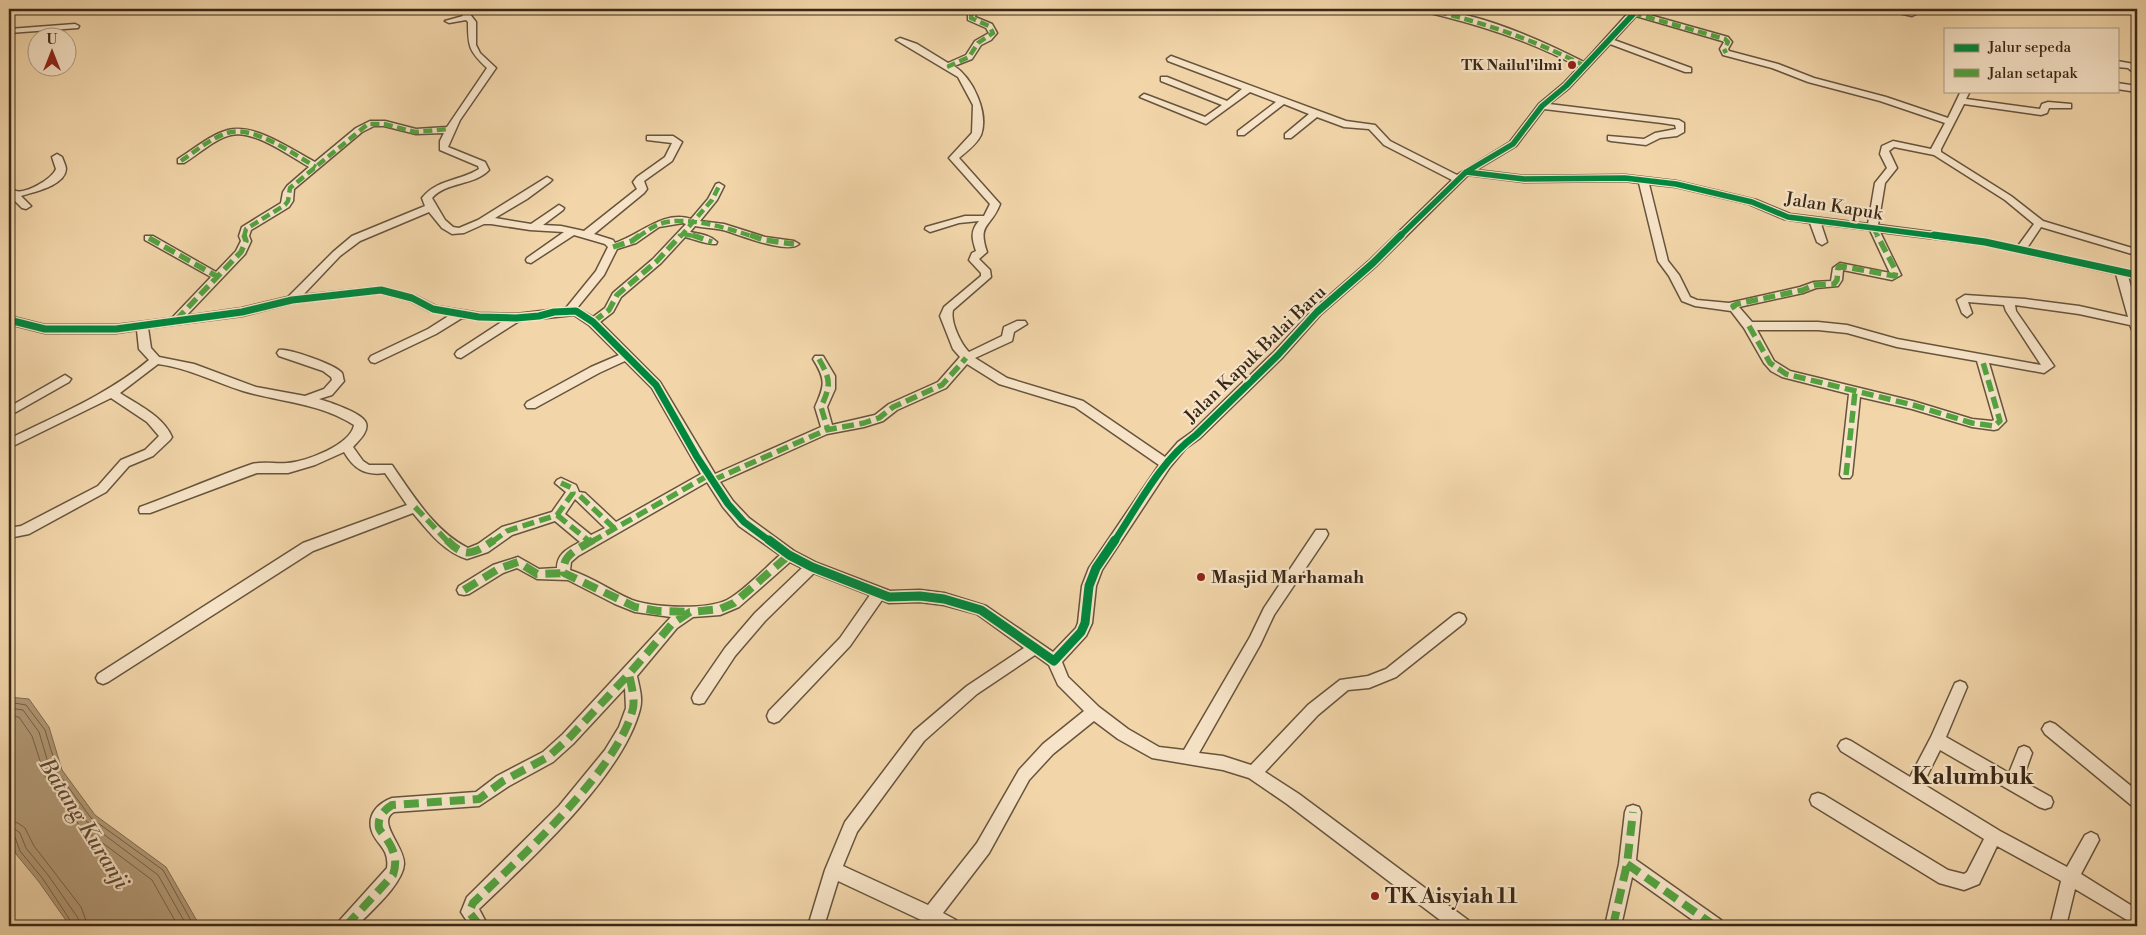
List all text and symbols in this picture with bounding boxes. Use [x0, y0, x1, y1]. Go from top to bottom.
north arrow [28, 28, 78, 78]
legend [1944, 28, 2118, 92]
text: U [47, 31, 58, 49]
text: Jalur sepeda [1987, 38, 2071, 57]
place label: TK Nailul'ilmi [1461, 56, 1562, 75]
marker: TK Nailul'ilmi [1566, 59, 1578, 71]
text: Jalan setapak [1987, 64, 2079, 83]
street label: Jalan Kapuk [1782, 187, 1886, 226]
street label: Jalan Kapuk Balai Baru [1179, 280, 1332, 429]
place label: Masjid Marhamah [1211, 566, 1364, 589]
marker: Masjid Marhamah [1195, 571, 1207, 583]
water label: Batang Kuranji [32, 752, 135, 895]
district label: Kalumbuk [1912, 762, 2035, 792]
place label: TK Aisyiah 11 [1385, 884, 1518, 910]
marker: TK Aisyiah 11 [1369, 890, 1381, 902]

